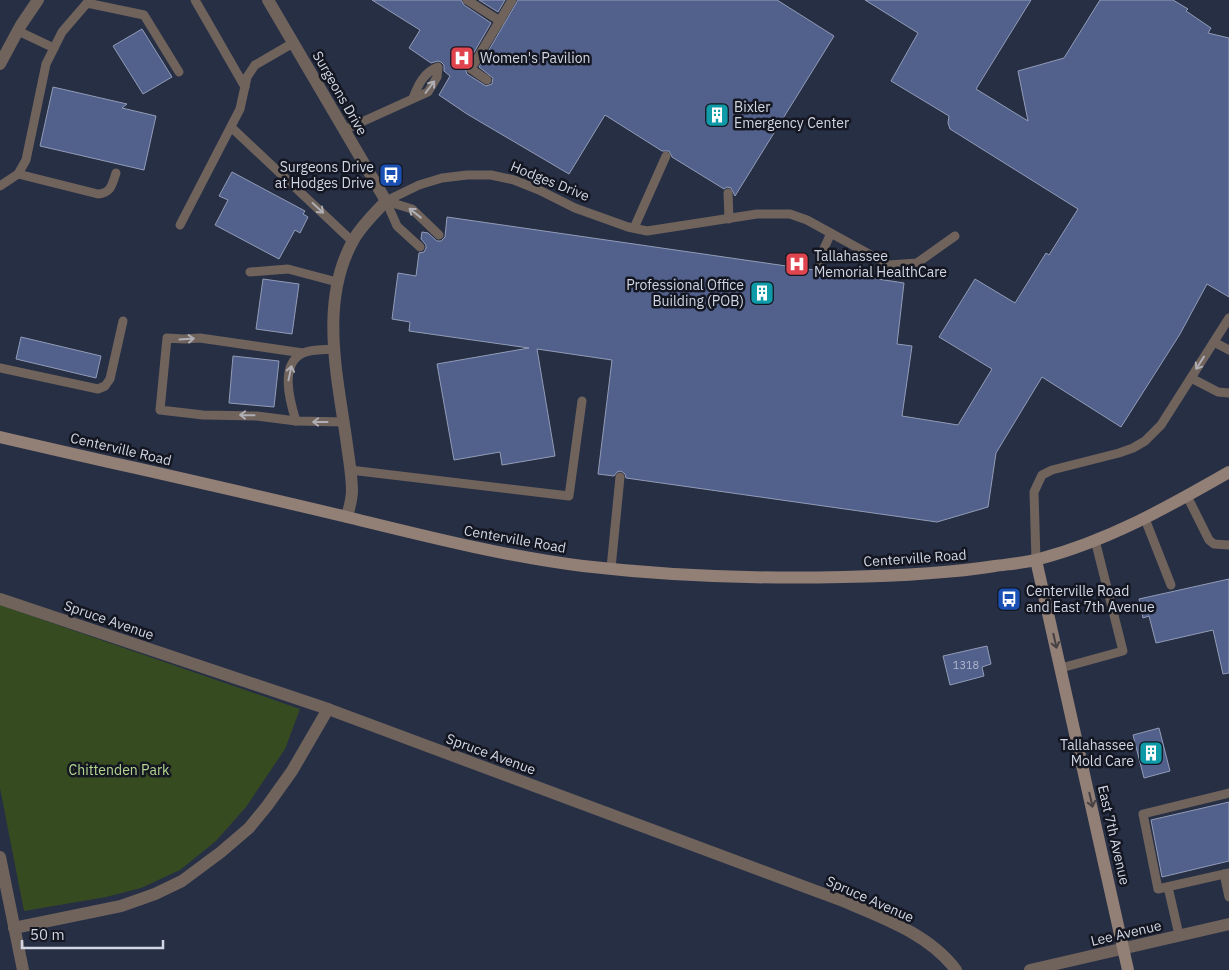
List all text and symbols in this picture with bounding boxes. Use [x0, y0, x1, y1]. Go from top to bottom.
hospital icon: Women's Pavilion [449, 45, 475, 71]
street label: Surgeons Drive [309, 48, 372, 139]
place label: Women's Pavilion [480, 49, 590, 67]
one-way arrow [424, 80, 435, 93]
place label: Bixler Emergency Center [734, 98, 849, 132]
building icon: Bixler Emergency Center [704, 102, 730, 128]
street label: Hodges Drive [508, 157, 592, 205]
place label: Surgeons Drive at Hodges Drive [275, 158, 374, 192]
bus stop icon: Surgeons Drive at Hodges Drive [378, 162, 404, 188]
one-way arrow [311, 202, 324, 214]
one-way arrow [409, 208, 422, 219]
place label: Tallahassee Memorial HealthCare [814, 247, 947, 281]
hospital icon: Tallahassee Memorial HealthCare [784, 251, 810, 277]
place label: Professional Office Building (POB) [626, 276, 744, 310]
building icon: Professional Office Building (POB) [749, 280, 775, 306]
one-way arrow [179, 334, 195, 343]
one-way arrow [1195, 355, 1205, 369]
one-way arrow [286, 366, 295, 382]
one-way arrow [239, 411, 255, 420]
one-way arrow [312, 417, 328, 427]
street label: Centerville Road [69, 429, 173, 469]
street label: Centerville Road [463, 521, 567, 557]
street label: Centerville Road [863, 545, 967, 571]
place label: Centerville Road and East 7th Avenue [1026, 582, 1155, 616]
bus stop icon: Centerville Road and East 7th Avenue [996, 586, 1022, 612]
street label: Spruce Avenue [62, 596, 157, 644]
one-way arrow [1051, 633, 1060, 649]
house number: 1318 [953, 658, 979, 672]
street label: Spruce Avenue [444, 729, 539, 779]
place label: Tallahassee Mold Care [1060, 736, 1134, 770]
building icon: Tallahassee Mold Care [1138, 740, 1164, 766]
park label: Chittenden Park [69, 761, 170, 779]
street label: East 7th Avenue [1094, 783, 1134, 887]
one-way arrow [1087, 791, 1096, 807]
street label: Spruce Avenue [823, 872, 917, 926]
street label: Lee Avenue [1089, 916, 1164, 950]
scale bar [22, 918, 164, 950]
text: 50 m [30, 925, 65, 944]

